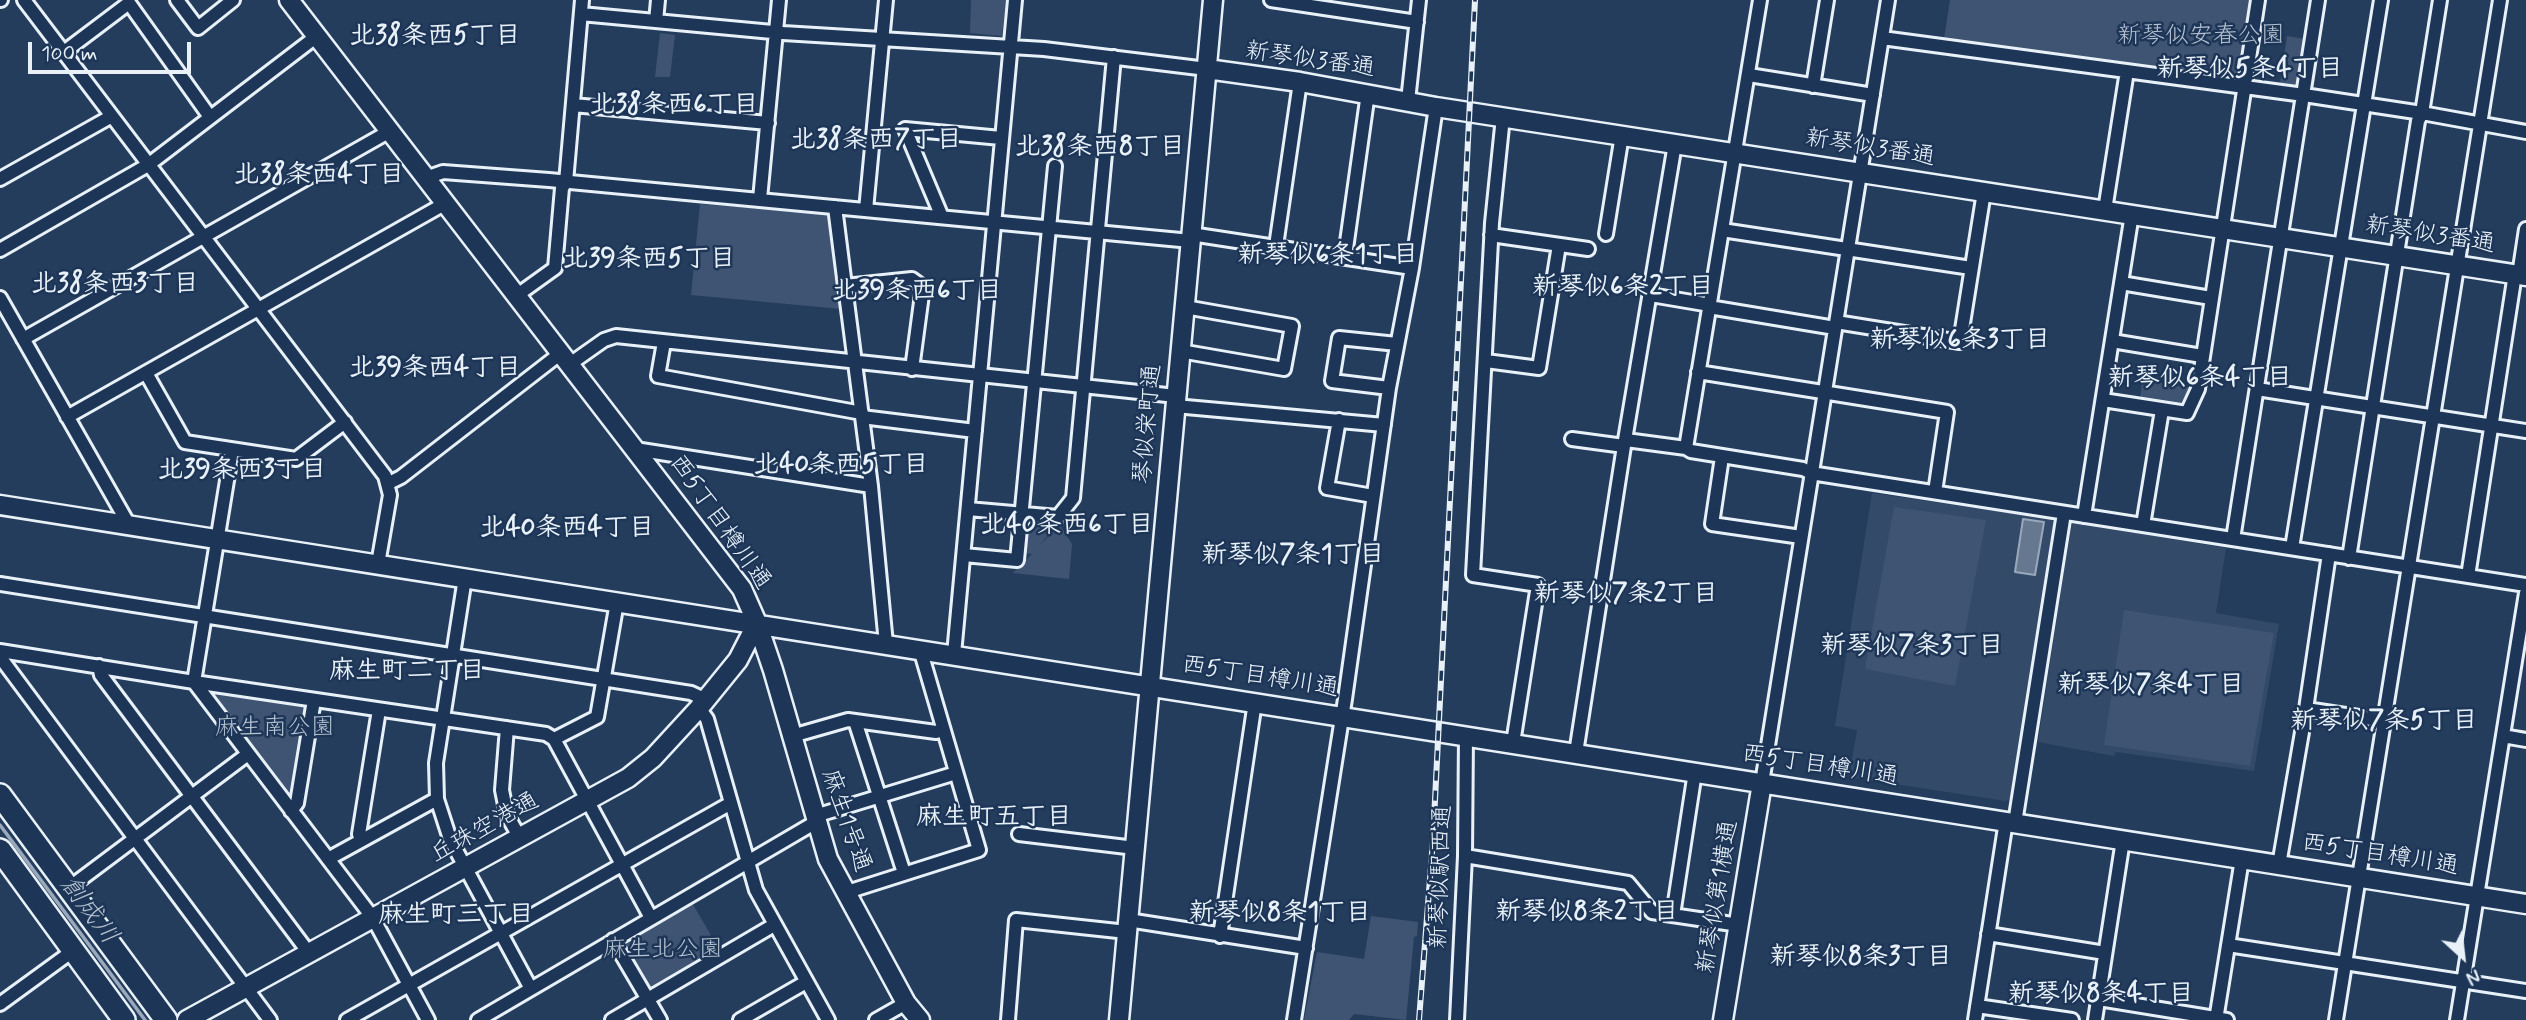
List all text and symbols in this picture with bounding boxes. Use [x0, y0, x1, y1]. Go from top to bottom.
district label: 北38条西5丁目 [349, 22, 521, 54]
park label: 新琴似安春公園 [2117, 23, 2285, 51]
scale bar [32, 28, 194, 72]
street label: 新琴似3番通 [1243, 38, 1377, 84]
text: 100 m [41, 40, 97, 68]
district label: 新琴似5条4丁目 [2157, 55, 2343, 87]
district label: 北38条西6丁目 [589, 91, 759, 123]
street label: 新琴似3番通 [1803, 125, 1937, 173]
district label: 北38条西7丁目 [790, 126, 962, 158]
district label: 北38条西8丁目 [1015, 133, 1185, 165]
district label: 北38条西4丁目 [233, 161, 405, 193]
street label: 新琴似3番通 [2363, 212, 2497, 260]
district label: 新琴似6条1丁目 [1238, 241, 1418, 273]
district label: 北39条西5丁目 [563, 245, 735, 277]
district label: 北38条西3丁目 [31, 270, 199, 302]
district label: 新琴似6条2丁目 [1532, 273, 1714, 305]
district label: 北39条西6丁目 [832, 277, 1002, 309]
district label: 新琴似6条3丁目 [1869, 326, 2051, 358]
district label: 北39条西4丁目 [349, 354, 521, 386]
street label: 琴似栄町通 [1129, 363, 1169, 485]
district label: 新琴似6条4丁目 [2108, 364, 2292, 396]
street label: 西5丁目樽川通 [662, 450, 776, 596]
district label: 北40条西5丁目 [753, 451, 929, 483]
district label: 北39条西3丁目 [158, 456, 326, 488]
district label: 北40条西6丁目 [980, 511, 1154, 543]
district label: 北40条西4丁目 [479, 514, 655, 546]
district label: 新琴似7条1丁目 [1201, 541, 1385, 573]
district label: 新琴似7条2丁目 [1534, 580, 1718, 612]
district label: 新琴似7条3丁目 [1820, 632, 2004, 664]
street label: 西5丁目樽川通 [1180, 651, 1340, 705]
district label: 麻生町二丁目 [329, 657, 485, 689]
district label: 新琴似7条4丁目 [2058, 671, 2244, 703]
district label: 新琴似7条5丁目 [2290, 707, 2478, 739]
park label: 麻生南公園 [215, 715, 335, 743]
street label: 西5丁目樽川通 [1740, 740, 1900, 794]
street label: 麻生1号通 [814, 766, 876, 876]
street label: 丘珠空港通 [426, 787, 544, 871]
district label: 麻生町五丁目 [916, 803, 1072, 835]
street label: 新琴似駅西通 [1425, 805, 1459, 949]
street label: 新琴似第1横通 [1693, 818, 1745, 976]
street label: 西5丁目樽川通 [2300, 829, 2460, 883]
water label: 創成川 [52, 870, 124, 952]
district label: 新琴似8条2丁目 [1495, 898, 1679, 930]
district label: 新琴似8条1丁目 [1189, 899, 1371, 931]
district label: 麻生町三丁目 [378, 901, 534, 933]
north arrow [2428, 922, 2498, 992]
park label: 麻生北公園 [603, 937, 723, 965]
district label: 新琴似8条3丁目 [1770, 943, 1952, 975]
text: N [2461, 962, 2484, 990]
district label: 新琴似8条4丁目 [2008, 980, 2194, 1012]

